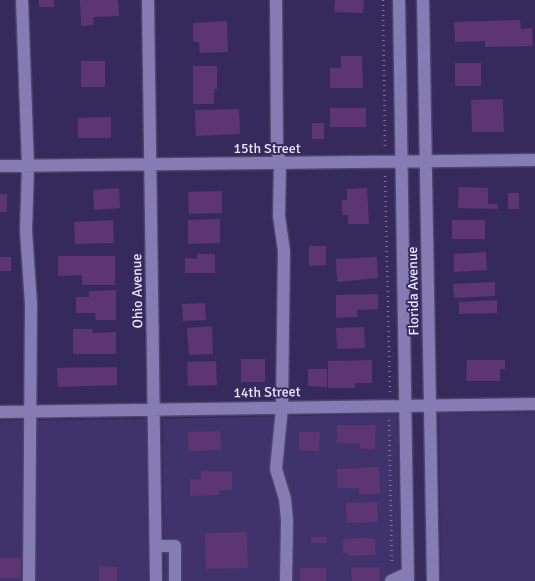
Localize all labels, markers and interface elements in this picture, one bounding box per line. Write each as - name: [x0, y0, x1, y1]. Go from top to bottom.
- street label: 15th Street: [233, 141, 301, 157]
- street label: Florida Avenue: [405, 246, 423, 336]
- street label: Ohio Avenue: [129, 253, 147, 329]
- street label: 14th Street: [233, 384, 301, 402]

